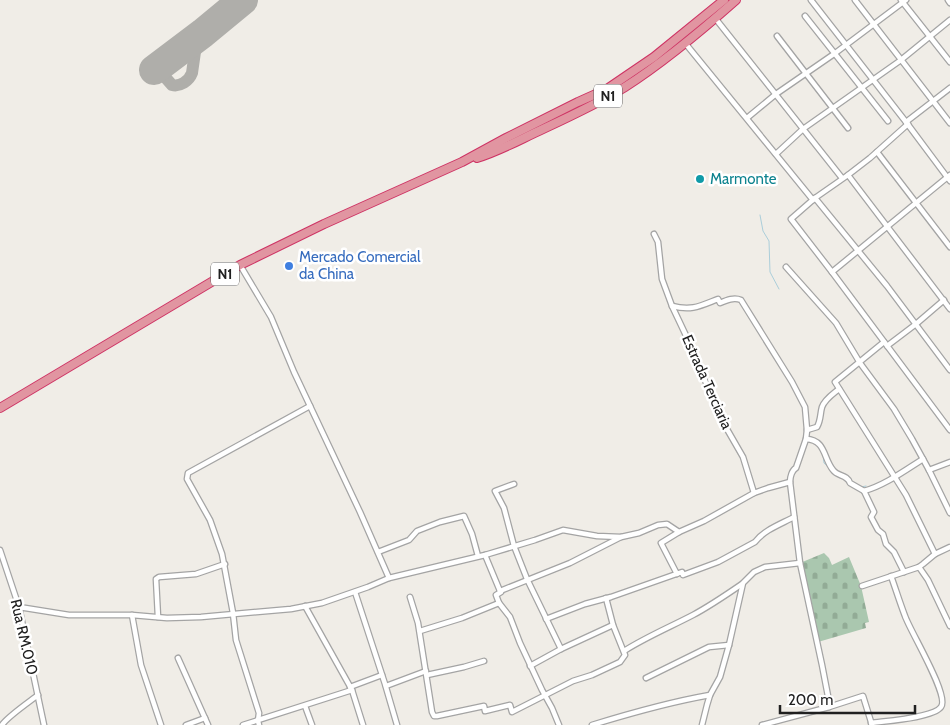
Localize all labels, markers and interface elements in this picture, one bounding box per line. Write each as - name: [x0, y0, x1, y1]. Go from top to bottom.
- road number: N1: [594, 84, 622, 108]
- place label: Marmonte: [710, 170, 777, 188]
- marker: Marmonte: [694, 173, 706, 185]
- place label: Mercado Comercial da China: [299, 248, 421, 283]
- marker: Mercado Comercial da China: [283, 260, 295, 272]
- road number: N1: [211, 262, 239, 286]
- street label: Estrada Terciaria: [678, 332, 736, 433]
- street label: Rua RM.010: [7, 597, 41, 677]
- scale bar: [780, 682, 915, 714]
- text: 200 m: [788, 691, 833, 709]

